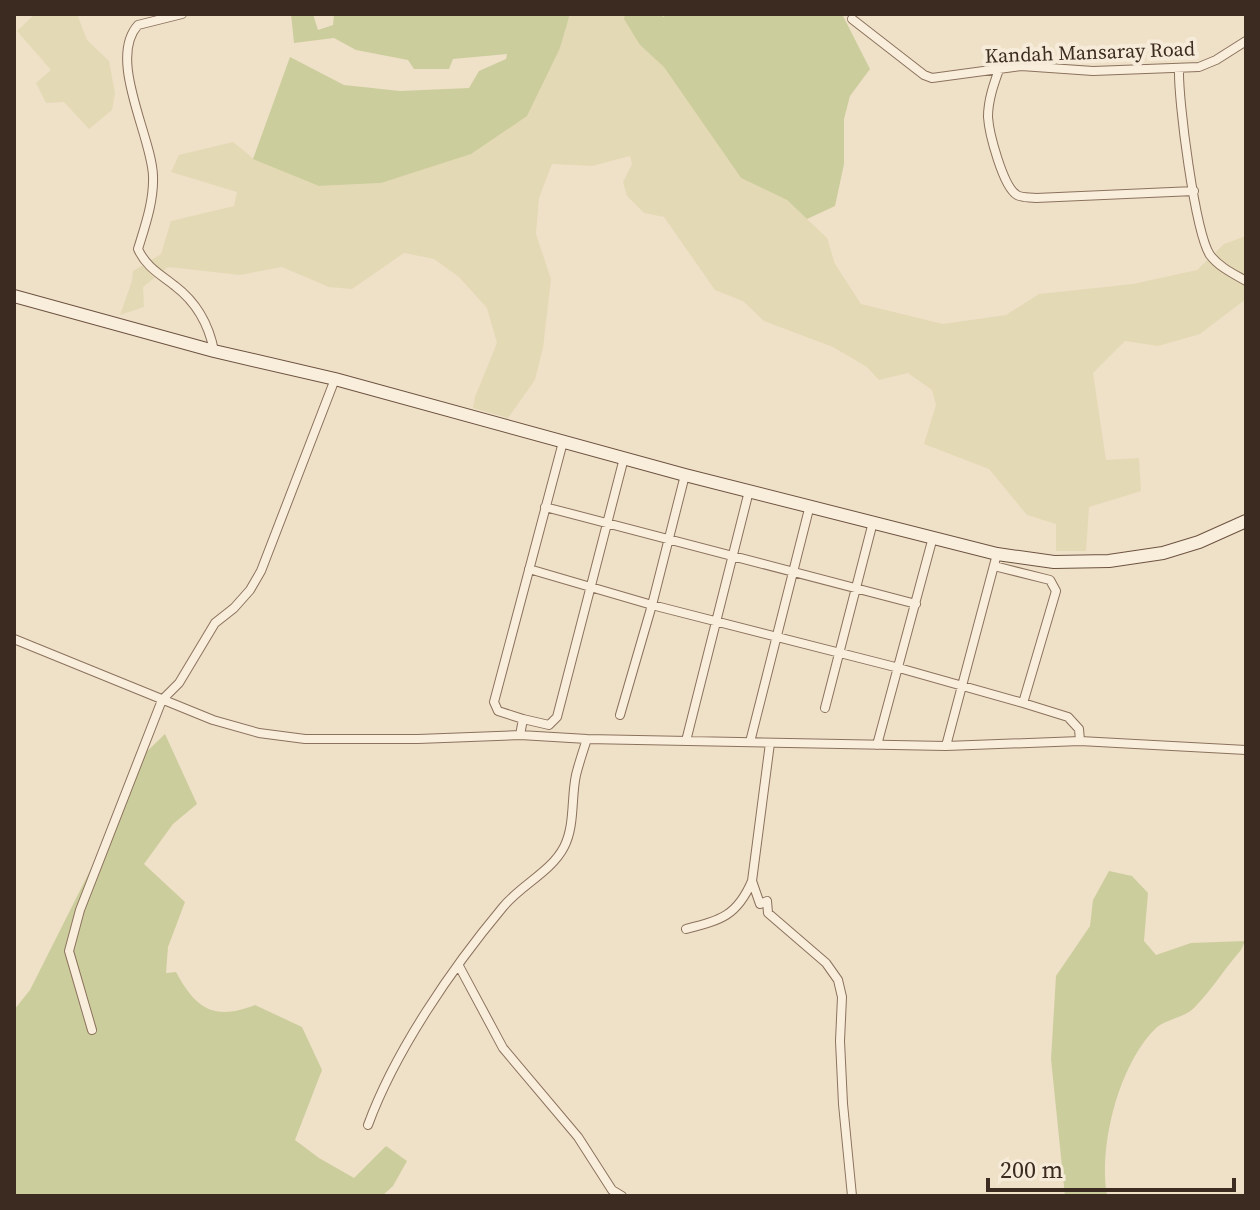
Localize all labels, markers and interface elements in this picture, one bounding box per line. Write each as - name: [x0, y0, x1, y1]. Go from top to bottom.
- street label: Kandah Mansaray Road: [984, 34, 1196, 70]
- scale bar: [988, 1142, 1234, 1192]
- text: 200 m: [1000, 1153, 1063, 1186]

